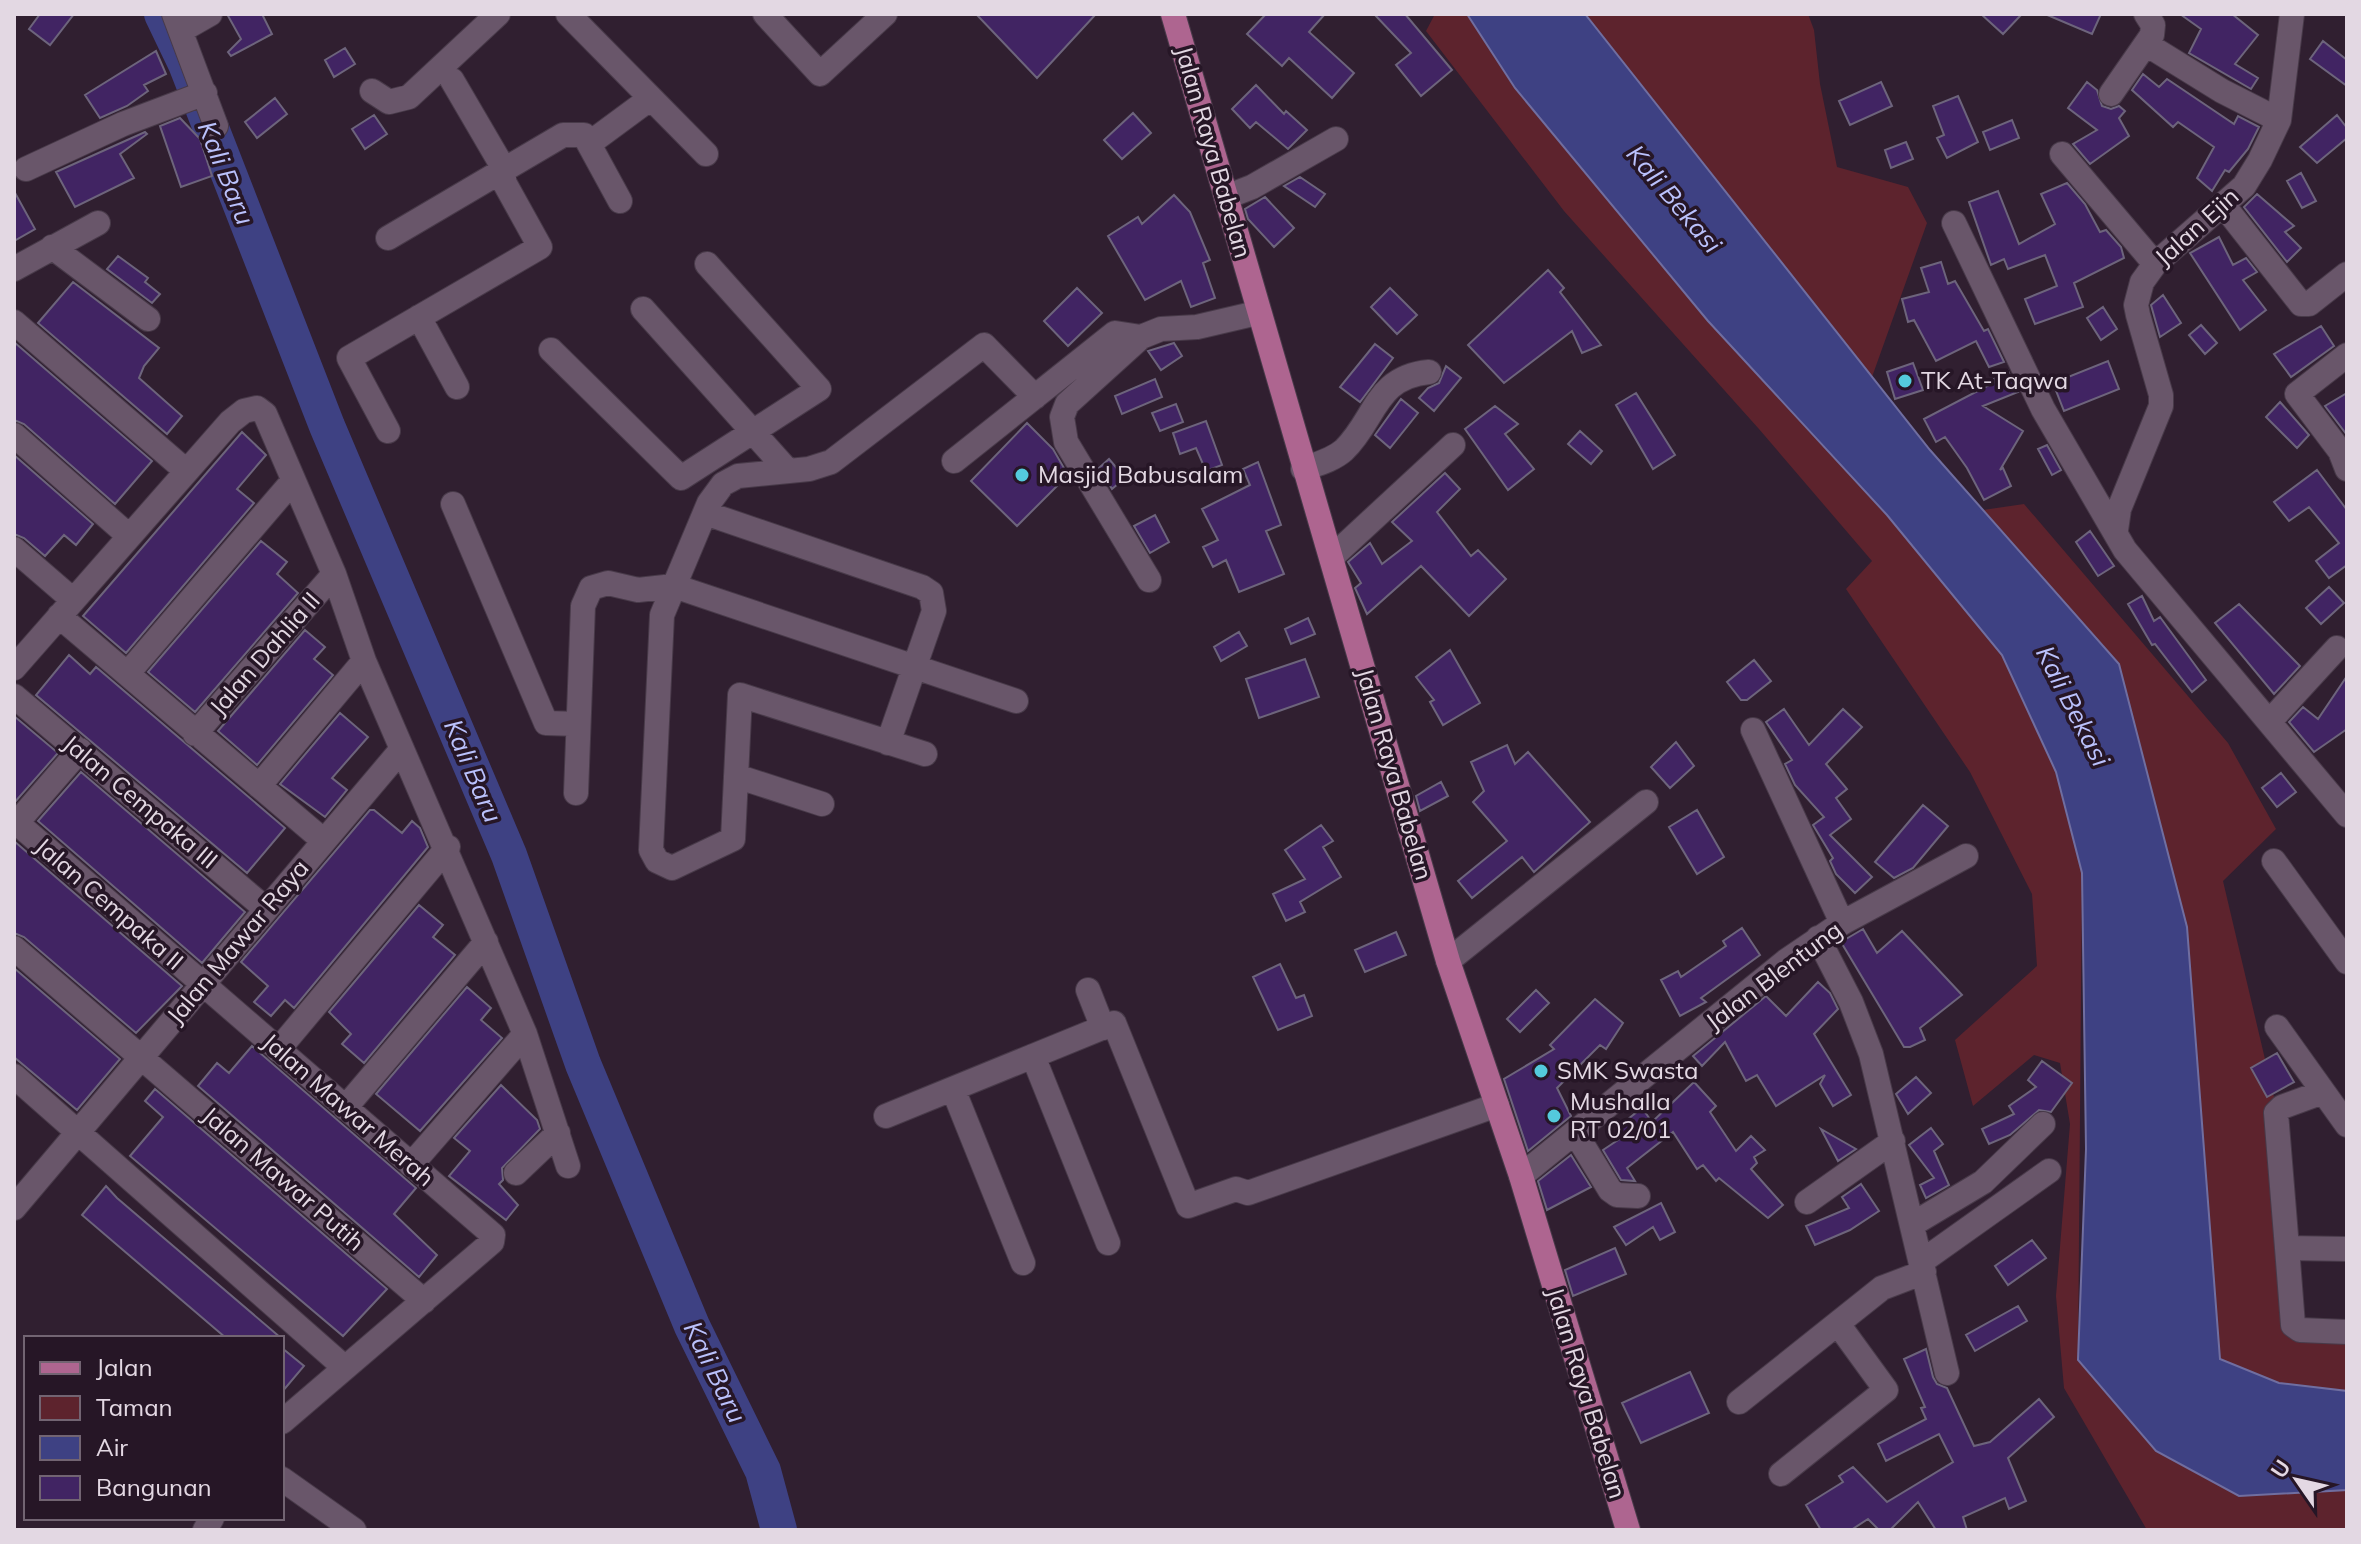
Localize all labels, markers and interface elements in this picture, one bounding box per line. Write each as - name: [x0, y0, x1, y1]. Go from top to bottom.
- street label: Jalan Raya Babelan: [1169, 42, 1259, 261]
- water label: Kali Baru: [191, 116, 262, 230]
- water label: Kali Bekasi: [1620, 138, 1730, 260]
- street label: Jalan Ejin: [2148, 181, 2244, 272]
- place label: TK At-Taqwa: [1921, 365, 2068, 395]
- marker: TK At-Taqwa: [1896, 372, 1914, 390]
- place label: Masjid Babusalam: [1038, 459, 1243, 489]
- marker: Masjid Babusalam: [1013, 466, 1031, 484]
- street label: Jalan Dahlia II: [203, 586, 326, 721]
- water label: Kali Bekasi: [2029, 640, 2118, 772]
- street label: Jalan Raya Babelan: [1350, 664, 1440, 883]
- water label: Kali Baru: [437, 714, 510, 827]
- street label: Jalan Cempaka III: [57, 728, 224, 875]
- street label: Jalan Cempaka II: [29, 831, 190, 976]
- street label: Jalan Mawar Raya: [160, 853, 315, 1030]
- street label: Jalan Blentung: [1699, 914, 1847, 1036]
- street label: Jalan Mawar Merah: [256, 1026, 441, 1192]
- place label: SMK Swasta: [1557, 1055, 1698, 1085]
- marker: SMK Swasta: [1532, 1062, 1550, 1080]
- place label: Mushalla RT 02/01: [1570, 1086, 1671, 1144]
- street label: Jalan Mawar Putih: [196, 1100, 371, 1257]
- marker: Mushalla RT 02/01: [1545, 1107, 1563, 1125]
- street label: Jalan Raya Babelan: [1541, 1284, 1633, 1502]
- water label: Kali Baru: [677, 1316, 754, 1428]
- legend: [24, 1336, 284, 1520]
- text: Jalan: [96, 1352, 152, 1382]
- text: Taman: [96, 1392, 173, 1422]
- text: Air: [96, 1432, 128, 1462]
- north arrow: [2257, 1440, 2337, 1520]
- text: U: [2264, 1454, 2297, 1483]
- text: Bangunan: [96, 1472, 212, 1502]

